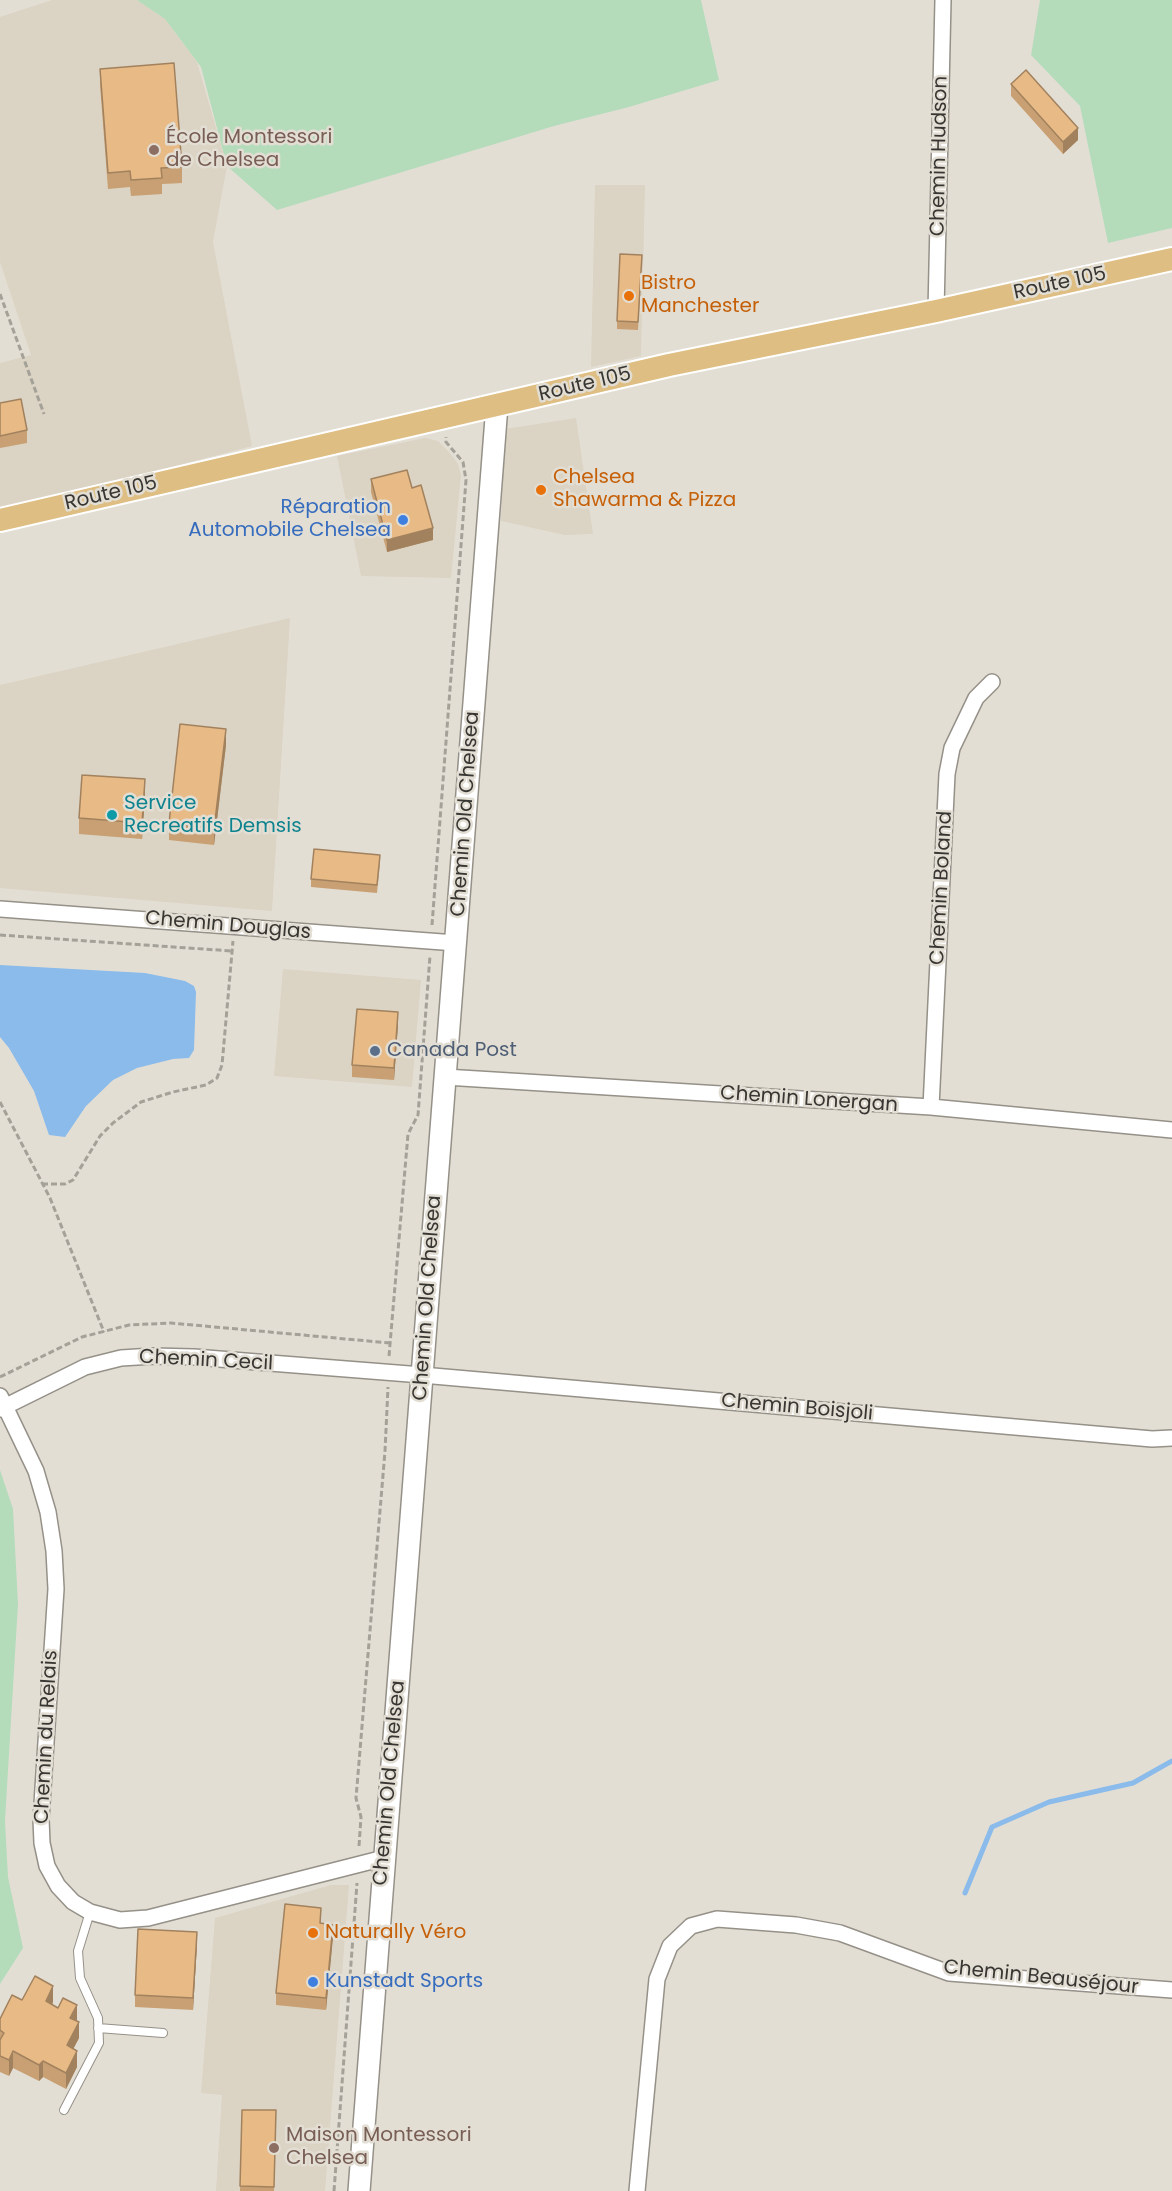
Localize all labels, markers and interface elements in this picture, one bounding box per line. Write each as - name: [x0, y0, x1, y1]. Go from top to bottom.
- street label: Chemin Hudson: [927, 76, 953, 236]
- place label: École Montessori de Chelsea: [166, 126, 332, 173]
- marker: École Montessori de Chelsea: [147, 143, 161, 157]
- street label: Route 105: [1011, 262, 1109, 306]
- place label: Bistro Manchester: [641, 272, 759, 319]
- marker: Bistro Manchester: [622, 289, 636, 303]
- street label: Route 105: [536, 363, 634, 407]
- place label: Chelsea Shawarma & Pizza: [553, 466, 736, 513]
- street label: Route 105: [62, 472, 160, 516]
- marker: Chelsea Shawarma & Pizza: [534, 483, 548, 497]
- place label: Réparation Automobile Chelsea: [188, 496, 391, 543]
- marker: Réparation Automobile Chelsea: [396, 513, 410, 527]
- street label: Chemin Old Chelsea: [447, 711, 485, 917]
- place label: Service Recreatifs Demsis: [124, 792, 302, 839]
- marker: Service Recreatifs Demsis: [105, 808, 119, 822]
- street label: Chemin Boland: [926, 810, 958, 966]
- street label: Chemin Douglas: [144, 907, 312, 945]
- place label: Canada Post: [387, 1039, 517, 1063]
- marker: Canada Post: [368, 1044, 382, 1058]
- street label: Chemin Lonergan: [719, 1082, 899, 1118]
- street label: Chemin Old Chelsea: [409, 1195, 447, 1401]
- street label: Chemin Cecil: [138, 1346, 274, 1376]
- street label: Chemin Boisjoli: [720, 1389, 874, 1427]
- street label: Chemin du Relais: [30, 1649, 64, 1825]
- street label: Chemin Old Chelsea: [369, 1679, 411, 1887]
- place label: Naturally Véro: [325, 1921, 466, 1945]
- marker: Naturally Véro: [306, 1926, 320, 1940]
- street label: Chemin Beauséjour: [942, 1956, 1140, 2000]
- place label: Kunstadt Sports: [325, 1970, 483, 1994]
- marker: Kunstadt Sports: [306, 1975, 320, 1989]
- place label: Maison Montessori Chelsea: [286, 2124, 472, 2171]
- marker: Maison Montessori Chelsea: [267, 2141, 281, 2155]

